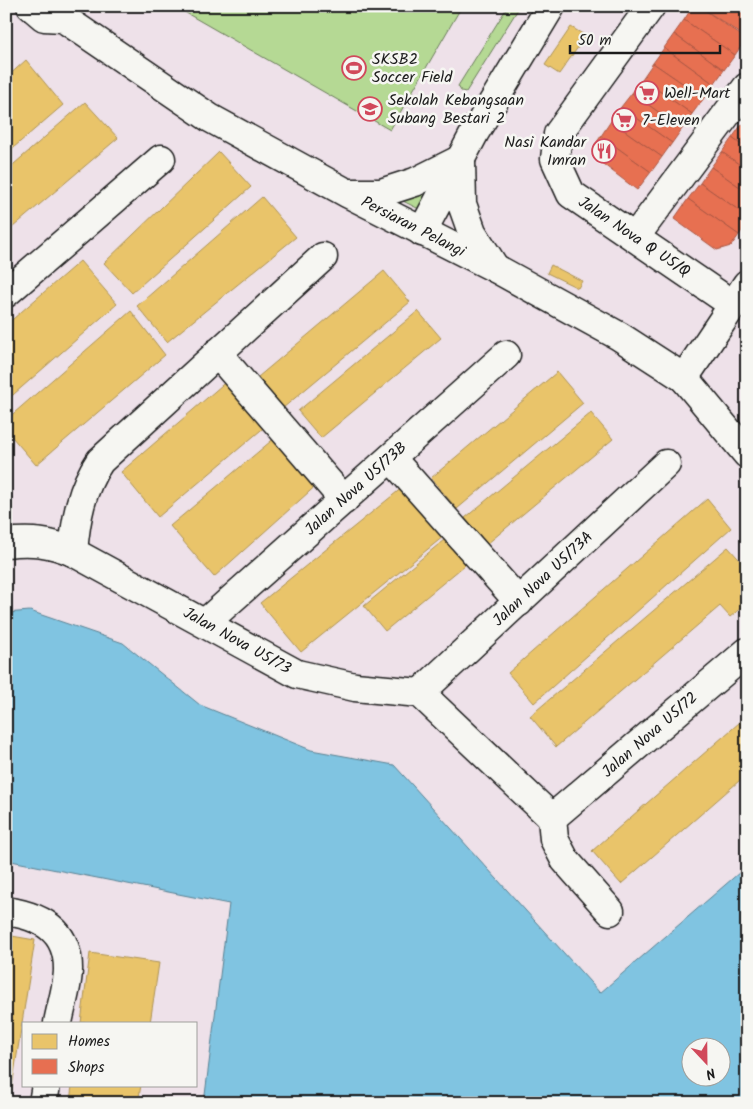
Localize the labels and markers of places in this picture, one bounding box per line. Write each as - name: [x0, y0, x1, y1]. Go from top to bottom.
- place label: SKSB2 Soccer Field: [372, 47, 453, 90]
- sports icon: SKSB2 Soccer Field: [341, 55, 367, 81]
- supermarket icon: Well-Mart: [634, 80, 660, 106]
- place label: Well-Mart: [664, 81, 731, 106]
- place label: Sekolah Kebangsaan Subang Bestari 2: [388, 88, 524, 131]
- school or university icon: Sekolah Kebangsaan Subang Bestari 2: [357, 96, 383, 122]
- supermarket icon: 7-Eleven: [611, 107, 637, 133]
- place label: 7-Eleven: [642, 108, 700, 133]
- place label: Nasi Kandar Imran: [504, 130, 588, 173]
- restaurant icon: Nasi Kandar Imran: [591, 138, 617, 164]

